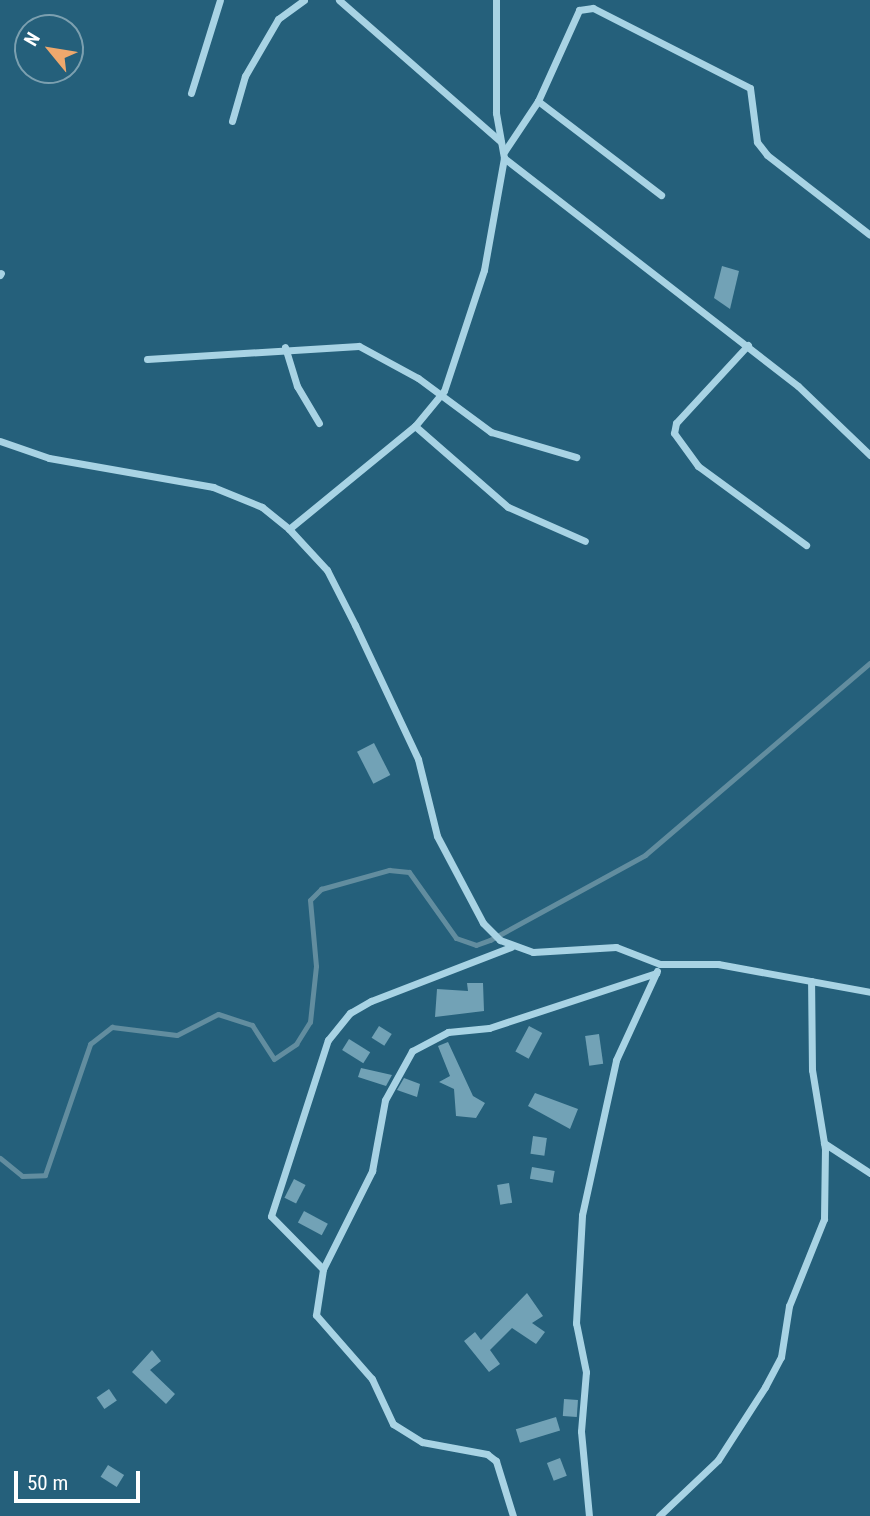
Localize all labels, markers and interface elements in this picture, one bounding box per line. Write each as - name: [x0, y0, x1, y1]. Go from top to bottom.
- north arrow: [14, 14, 84, 84]
- text: N: [19, 28, 45, 50]
- scale bar: [18, 1456, 144, 1500]
- text: 50 m: [27, 1471, 68, 1495]

